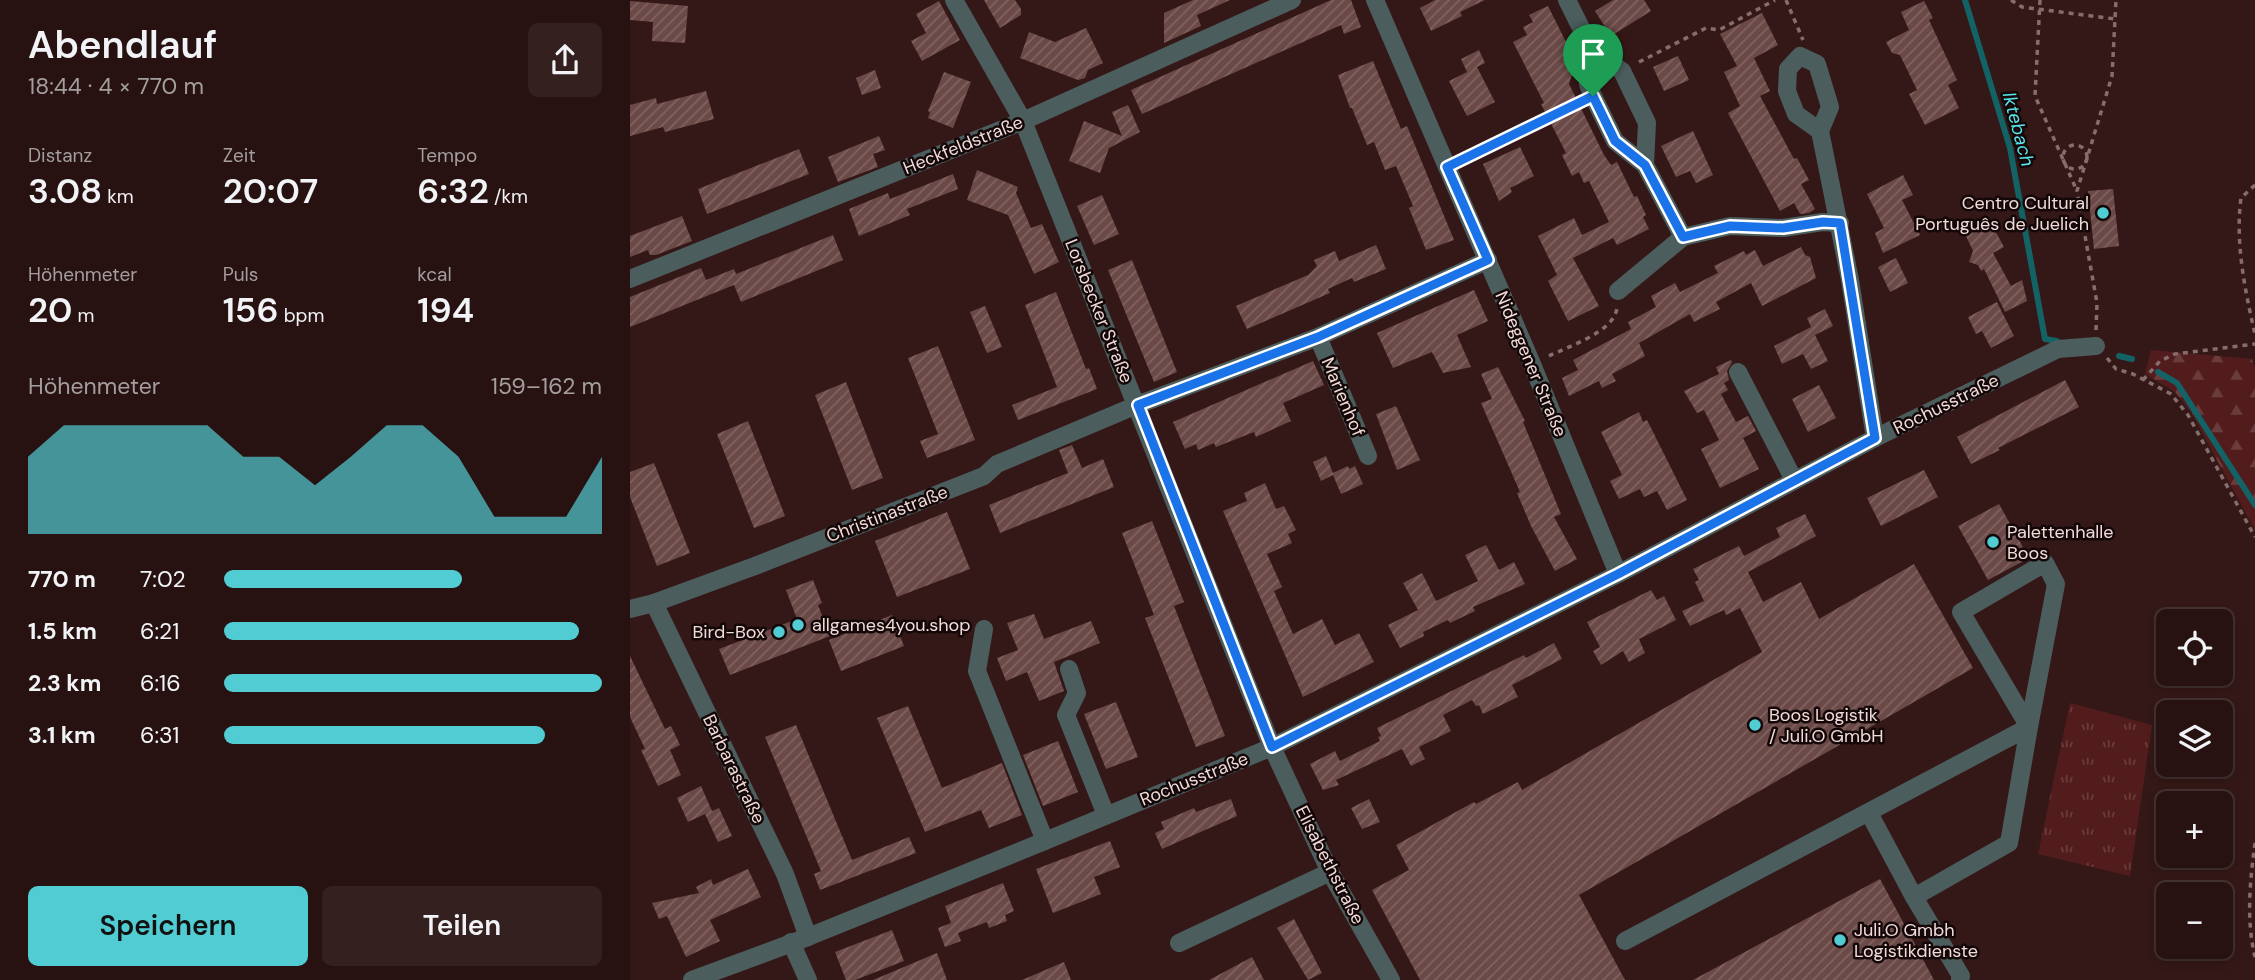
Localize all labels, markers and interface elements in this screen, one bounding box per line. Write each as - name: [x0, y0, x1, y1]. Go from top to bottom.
- text: Abendlauf: [28, 20, 217, 70]
- button: share: [528, 23, 602, 97]
- pin: [1563, 24, 1623, 96]
- icon: arrive: [1574, 35, 1612, 73]
- text: 18:44 · 4 × 770 m: [28, 71, 204, 101]
- water label: Iktebach: [1997, 89, 2040, 169]
- street label: Heckfeldstraße: [900, 110, 1026, 180]
- text: Distanz: [28, 143, 92, 168]
- text: Zeit: [223, 143, 256, 168]
- text: Tempo: [417, 143, 477, 168]
- text: 3.08: [28, 168, 102, 214]
- text: 20:07: [223, 168, 318, 214]
- text: 6:32: [417, 168, 489, 214]
- text: km: [102, 184, 134, 209]
- text: /km: [489, 184, 528, 209]
- place label: Centro Cultural Português de Juelich: [1915, 191, 2089, 236]
- marker: Centro Cultural Português de Juelich: [2095, 205, 2111, 221]
- street label: Lorsbecker Straße: [1059, 235, 1139, 387]
- text: Höhenmeter: [28, 262, 137, 287]
- text: Puls: [223, 262, 258, 287]
- text: kcal: [417, 262, 452, 287]
- text: 20: [28, 287, 72, 333]
- text: 156: [223, 287, 279, 333]
- text: 194: [417, 287, 474, 333]
- street label: Nideggener Straße: [1489, 288, 1573, 440]
- text: m: [72, 303, 94, 328]
- text: bpm: [279, 303, 324, 328]
- street label: Marienhof: [1316, 354, 1370, 440]
- street label: Rochusstraße: [1889, 368, 2003, 440]
- text: Höhenmeter: [28, 371, 160, 401]
- text: 159–162 m: [491, 371, 602, 401]
- street label: Christinastraße: [823, 480, 951, 548]
- place label: Palettenhalle Boos: [2007, 520, 2114, 565]
- marker: Palettenhalle Boos: [1985, 534, 2001, 550]
- text: 770 m: [28, 564, 96, 594]
- text: 7:02: [140, 564, 186, 594]
- map controls: [2156, 609, 2233, 959]
- button: locate: [2156, 609, 2233, 686]
- place label: allgames4you.shop: [812, 613, 971, 637]
- text: 1.5 km: [28, 616, 97, 646]
- text: 6:21: [140, 616, 180, 646]
- marker: allgames4you.shop: [790, 617, 806, 633]
- place label: Bird-Box: [692, 620, 765, 644]
- marker: Bird-Box: [771, 624, 787, 640]
- text: 2.3 km: [28, 668, 101, 698]
- text: 6:16: [140, 668, 181, 698]
- button: layers: [2156, 700, 2233, 777]
- place label: Boos Logistik / Juli.O GmbH: [1769, 703, 1883, 748]
- street label: Barbarastraße: [697, 710, 771, 828]
- marker: Boos Logistik / Juli.O GmbH: [1747, 717, 1763, 733]
- text: 3.1 km: [28, 720, 96, 750]
- text: 6:31: [140, 720, 179, 750]
- street label: Rochusstraße: [1136, 746, 1252, 812]
- button: +: [2156, 791, 2233, 868]
- street label: Elisabethstraße: [1290, 802, 1370, 928]
- button: −: [2156, 882, 2233, 959]
- button: Speichern: [28, 886, 308, 966]
- button: Teilen: [322, 886, 602, 966]
- place label: Juli.O Gmbh Logistikdienste: [1854, 918, 1978, 963]
- marker: Juli.O Gmbh Logistikdienste: [1832, 932, 1848, 948]

